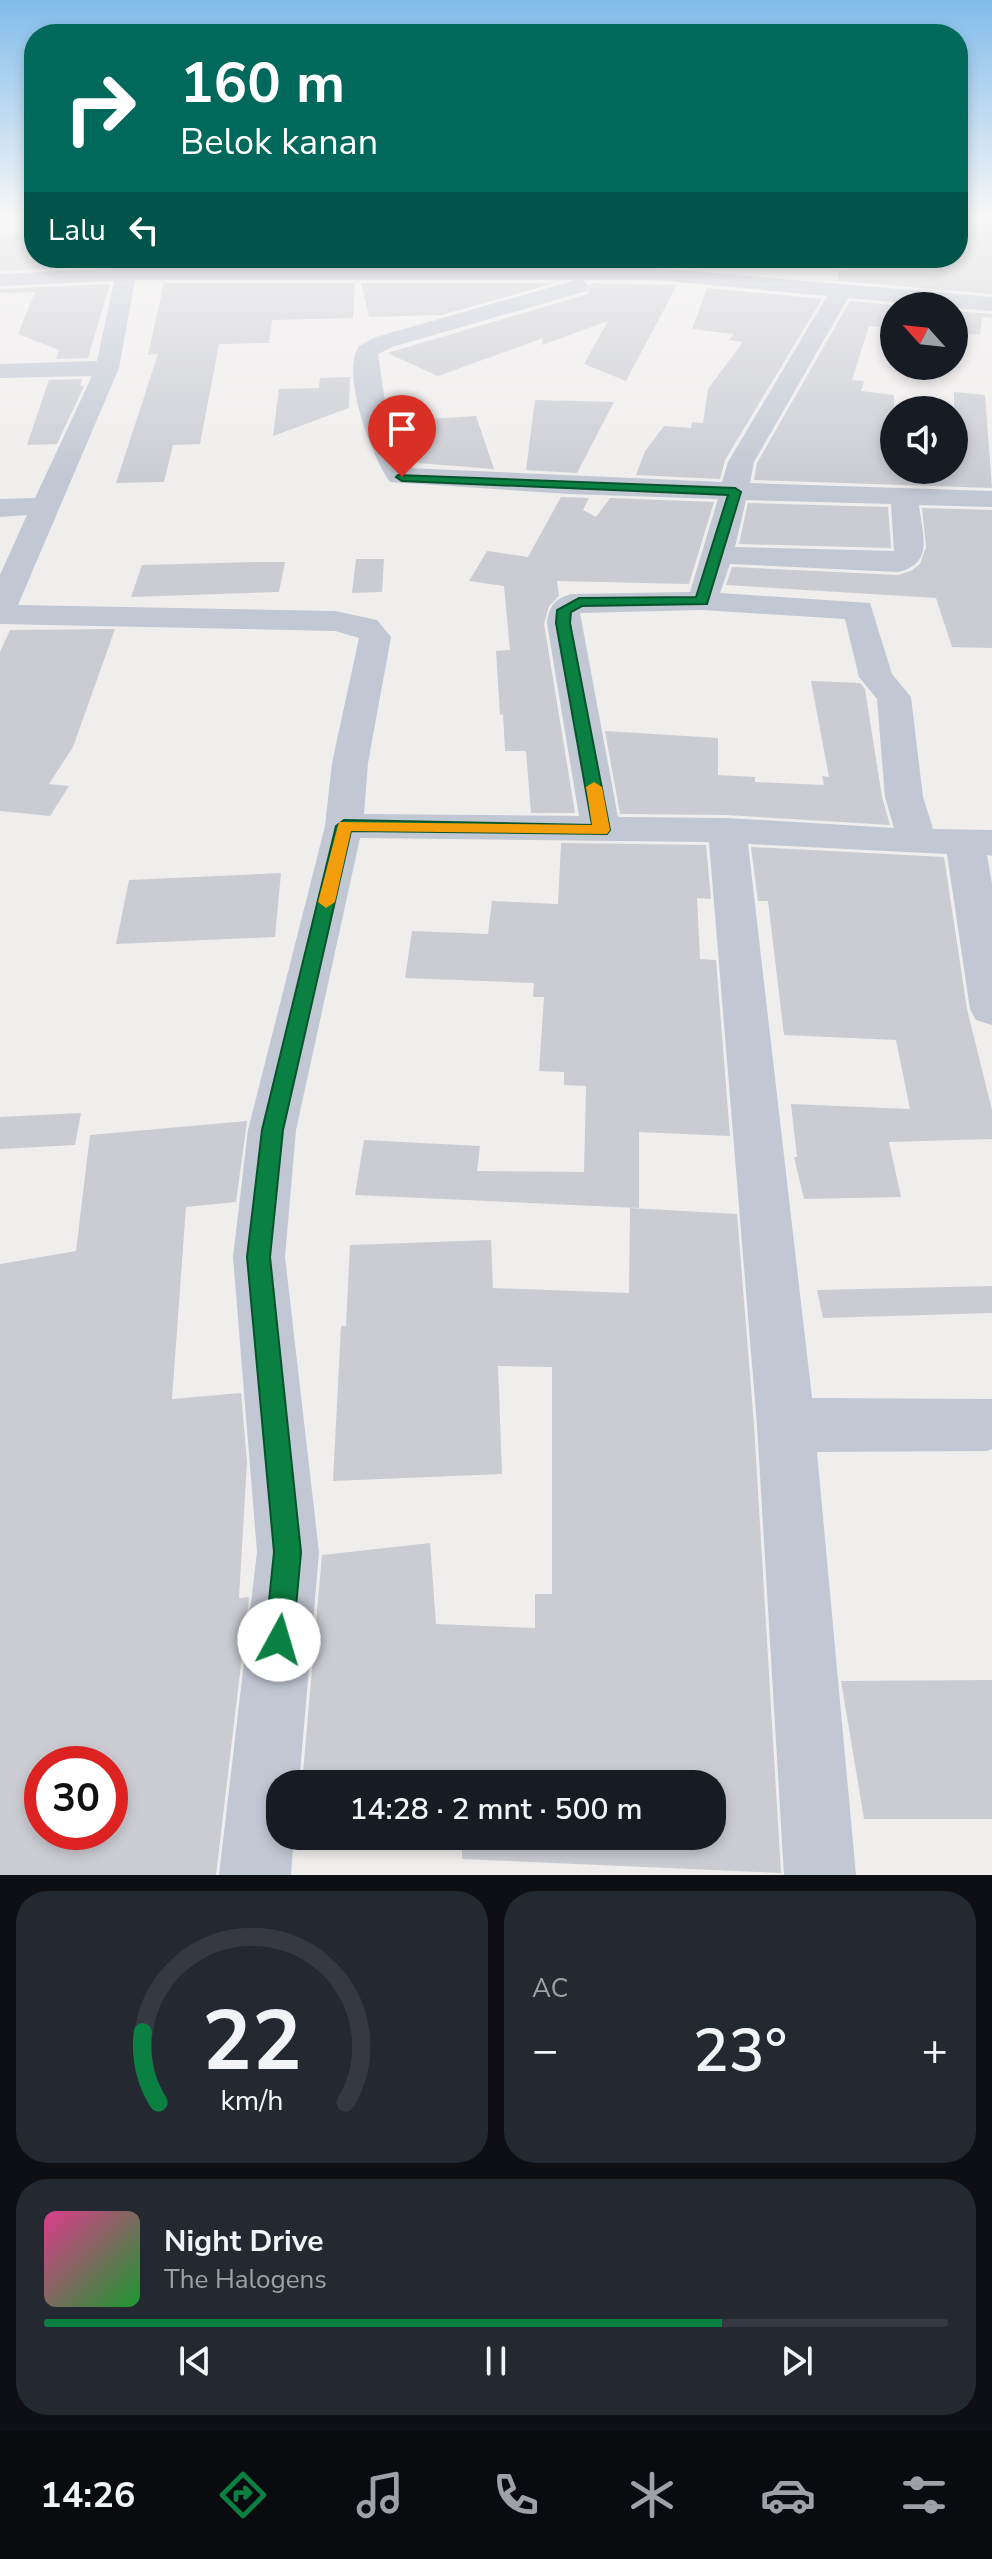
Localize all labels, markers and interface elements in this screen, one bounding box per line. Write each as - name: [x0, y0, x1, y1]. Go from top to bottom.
- text: 160 m: [180, 45, 345, 122]
- icon: right: [48, 56, 152, 160]
- text: Belok kanan: [180, 118, 378, 167]
- icon: left: [122, 208, 166, 252]
- text: Lalu: [48, 210, 106, 251]
- north arrow: [880, 292, 968, 380]
- map controls: [880, 292, 968, 484]
- pin: [368, 395, 436, 477]
- button: sound: [880, 396, 968, 484]
- icon: arrive: [380, 407, 424, 451]
- position arrow: [237, 1598, 321, 1682]
- speed limit sign: 30: [24, 1746, 128, 1850]
- text: 14:28 · 2 mnt · 500 m: [350, 1789, 642, 1830]
- text: AC: [532, 1971, 568, 2006]
- text: 22: [202, 1985, 302, 2098]
- text: 23°: [693, 2010, 787, 2092]
- text: −: [532, 2021, 558, 2081]
- text: +: [922, 2021, 948, 2081]
- text: km/h: [221, 2081, 283, 2120]
- text: Night Drive: [164, 2221, 323, 2262]
- text: The Halogens: [164, 2262, 327, 2297]
- icon: previous: [173, 2339, 217, 2383]
- icon: pause: [474, 2339, 518, 2383]
- icon: next: [775, 2339, 819, 2383]
- icon: directions: [215, 2467, 271, 2523]
- icon: music: [352, 2467, 408, 2523]
- icon: phone: [488, 2467, 544, 2523]
- icon: climate: [624, 2467, 680, 2523]
- icon: car: [760, 2467, 816, 2523]
- icon: filters: [896, 2467, 952, 2523]
- text: 14:26: [40, 2471, 135, 2520]

